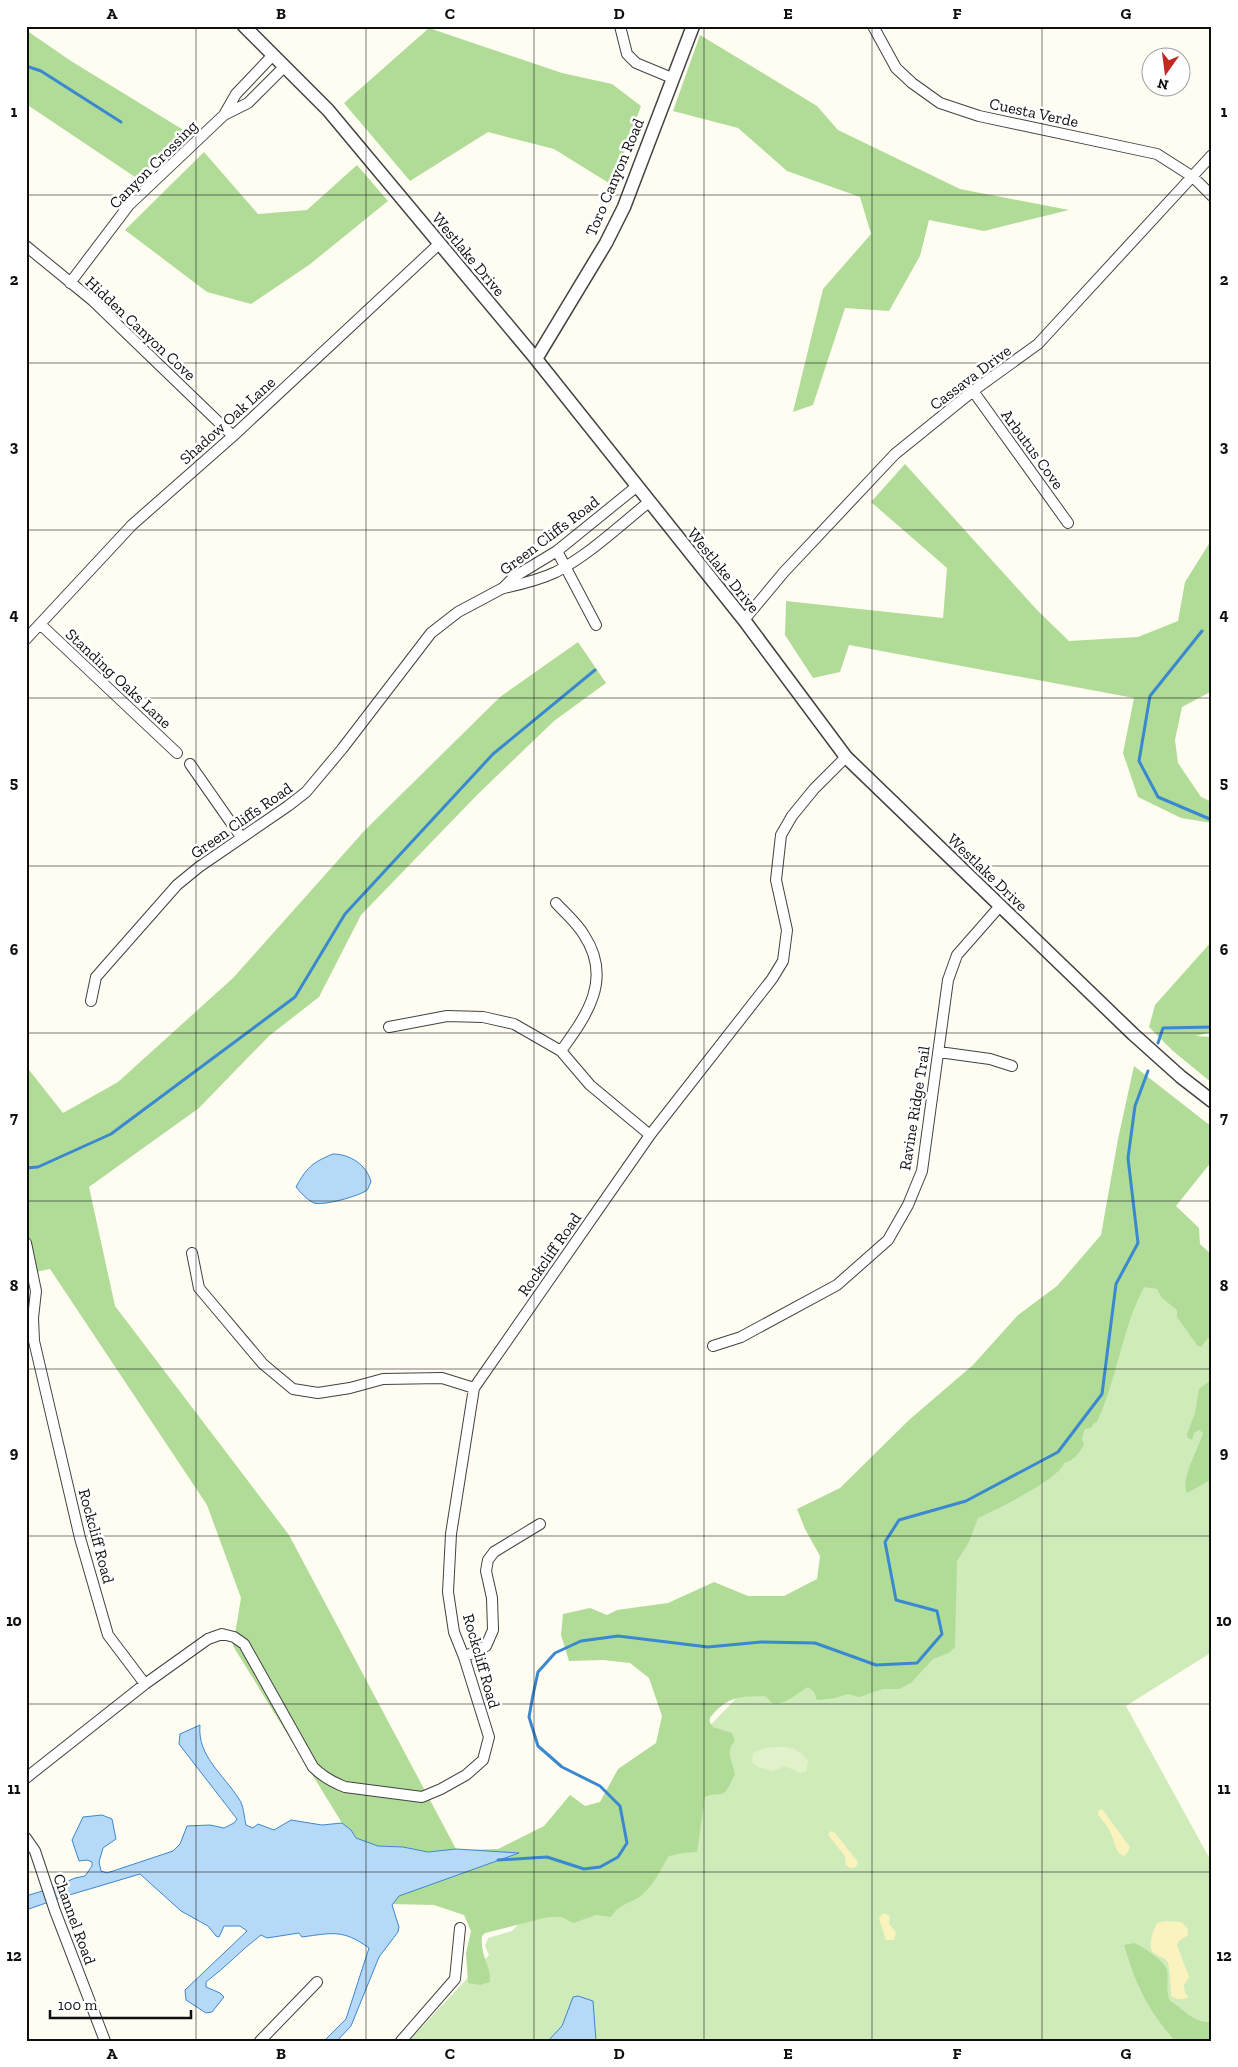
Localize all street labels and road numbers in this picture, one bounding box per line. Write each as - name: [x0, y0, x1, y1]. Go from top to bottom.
- street label: Cuesta Verde: [988, 94, 1080, 131]
- street label: Toro Canyon Road: [581, 115, 648, 239]
- street label: Canyon Crossing: [105, 116, 202, 213]
- street label: Westlake Drive: [428, 209, 509, 300]
- street label: Hidden Canyon Cove: [82, 272, 200, 384]
- street label: Cassava Drive: [926, 341, 1015, 414]
- street label: Shadow Oak Lane: [176, 373, 279, 468]
- street label: Arbutus Cove: [997, 406, 1068, 493]
- street label: Green Cliffs Road: [496, 492, 603, 579]
- street label: Westlake Drive: [684, 524, 764, 617]
- street label: Standing Oaks Lane: [62, 624, 175, 732]
- street label: Green Cliffs Road: [187, 778, 296, 862]
- street label: Westlake Drive: [944, 830, 1031, 915]
- street label: Ravine Ridge Trail: [895, 1044, 934, 1172]
- street label: Rockcliff Road: [514, 1209, 585, 1300]
- street label: Rockcliff Road: [75, 1487, 118, 1586]
- street label: Rockcliff Road: [459, 1612, 504, 1711]
- street label: Channel Road: [49, 1871, 100, 1967]

